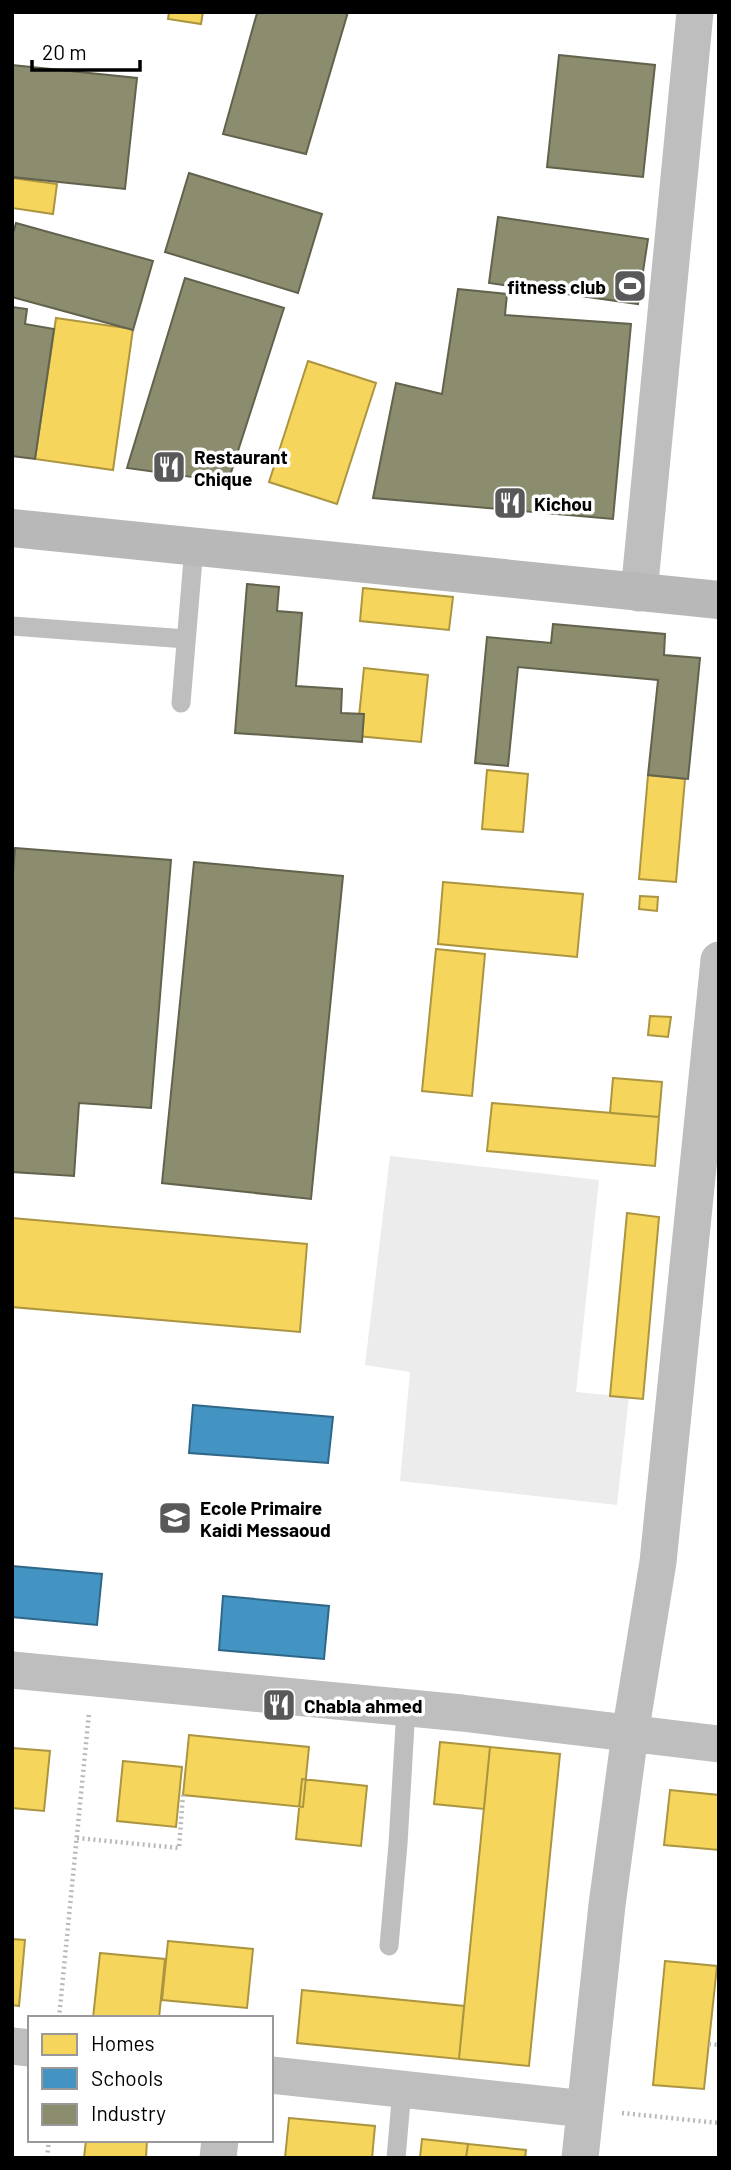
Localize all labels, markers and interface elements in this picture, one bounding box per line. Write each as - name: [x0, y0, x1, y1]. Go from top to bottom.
- scale bar: [32, 28, 140, 72]
- text: 20 m: [42, 39, 87, 64]
- sports icon: fitness club: [611, 267, 649, 305]
- place label: fitness club: [507, 275, 606, 298]
- place label: Restaurant Chique: [194, 445, 288, 490]
- restaurant icon: Restaurant Chique: [150, 448, 188, 486]
- restaurant icon: Kichou: [491, 484, 529, 522]
- place label: Kichou: [534, 492, 592, 515]
- place label: Ecole Primaire Kaidi Messaoud: [200, 1496, 331, 1541]
- school or university icon: Ecole Primaire Kaidi Messaoud: [156, 1499, 194, 1537]
- restaurant icon: Chabla ahmed: [260, 1686, 298, 1724]
- place label: Chabla ahmed: [304, 1694, 423, 1717]
- legend: [28, 2016, 273, 2142]
- text: Homes: [91, 2030, 155, 2055]
- text: Schools: [91, 2065, 163, 2090]
- text: Industry: [91, 2100, 166, 2125]

